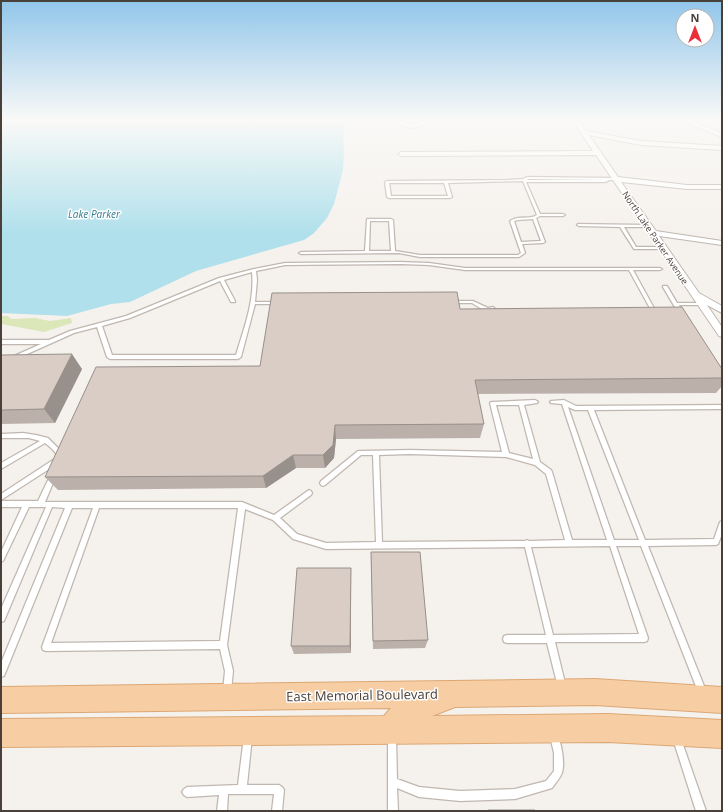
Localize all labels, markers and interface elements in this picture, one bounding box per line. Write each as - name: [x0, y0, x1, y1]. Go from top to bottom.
- north arrow: [675, 8, 715, 48]
- text: N: [691, 10, 699, 25]
- street label: North Lake Parker Avenue: [619, 188, 692, 287]
- water label: Lake Parker: [68, 207, 121, 221]
- street label: East Memorial Boulevard: [286, 685, 438, 705]

